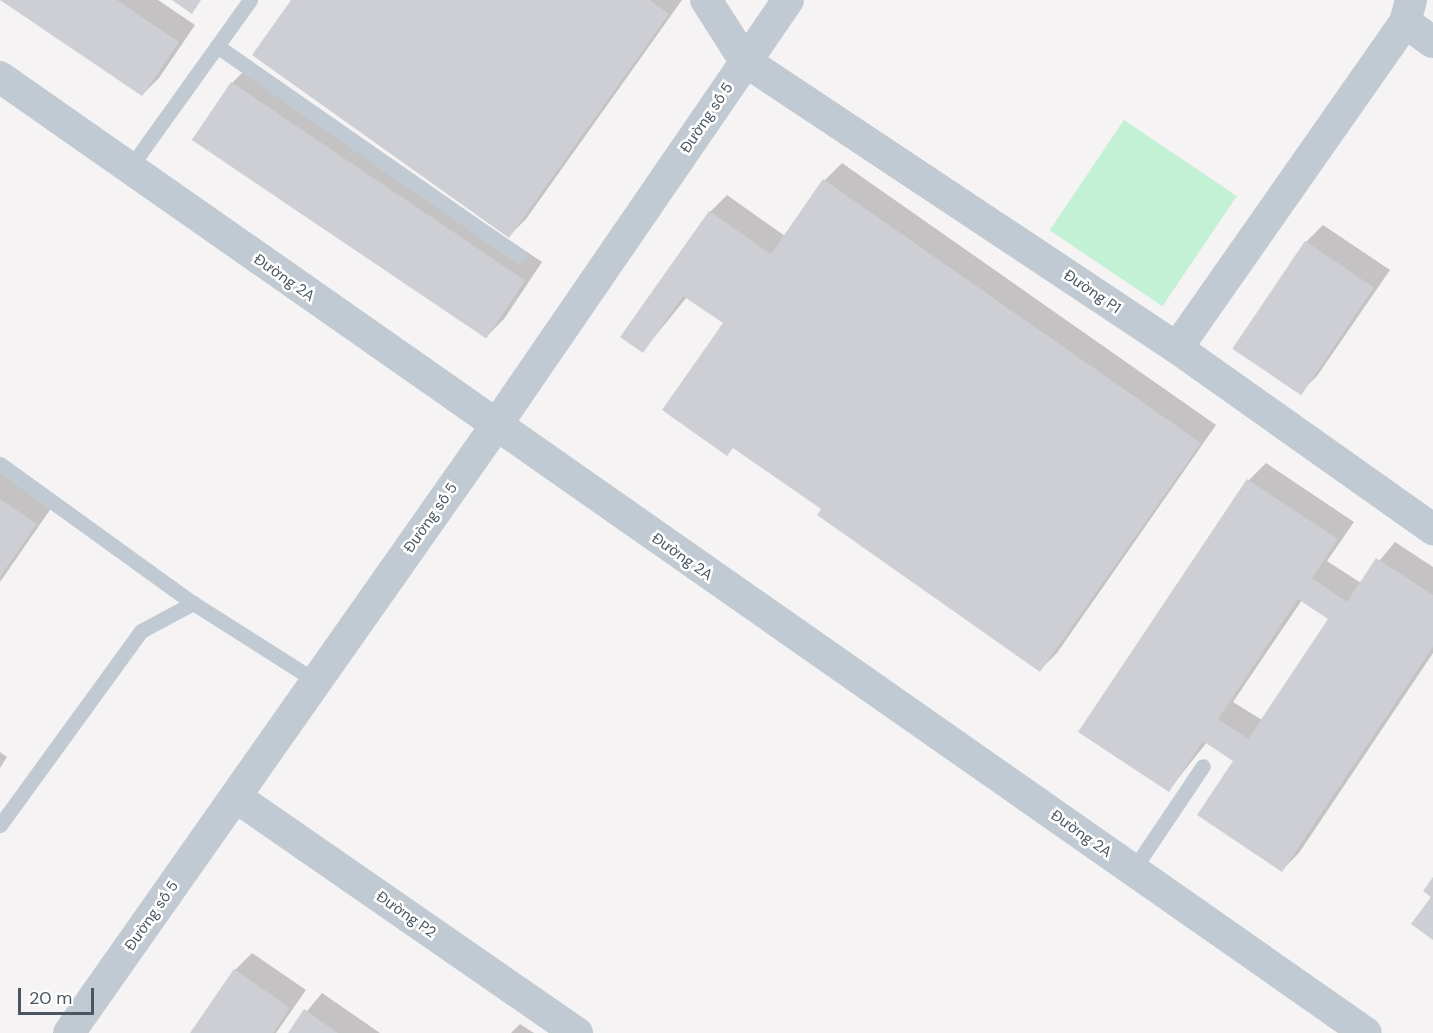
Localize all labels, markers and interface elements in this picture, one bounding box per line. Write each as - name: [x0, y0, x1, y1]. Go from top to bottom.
- street label: Đường số 5: [677, 79, 737, 157]
- street label: Đường 2A: [250, 251, 318, 305]
- street label: Đường P1: [1060, 266, 1124, 318]
- street label: Đường số 5: [400, 480, 462, 556]
- street label: Đường 2A: [648, 530, 716, 584]
- street label: Đường 2A: [1047, 807, 1115, 861]
- street label: Đường số 5: [121, 878, 183, 954]
- street label: Đường P2: [373, 888, 439, 942]
- scale bar: [21, 976, 98, 1014]
- text: 20 m: [29, 986, 72, 1010]

